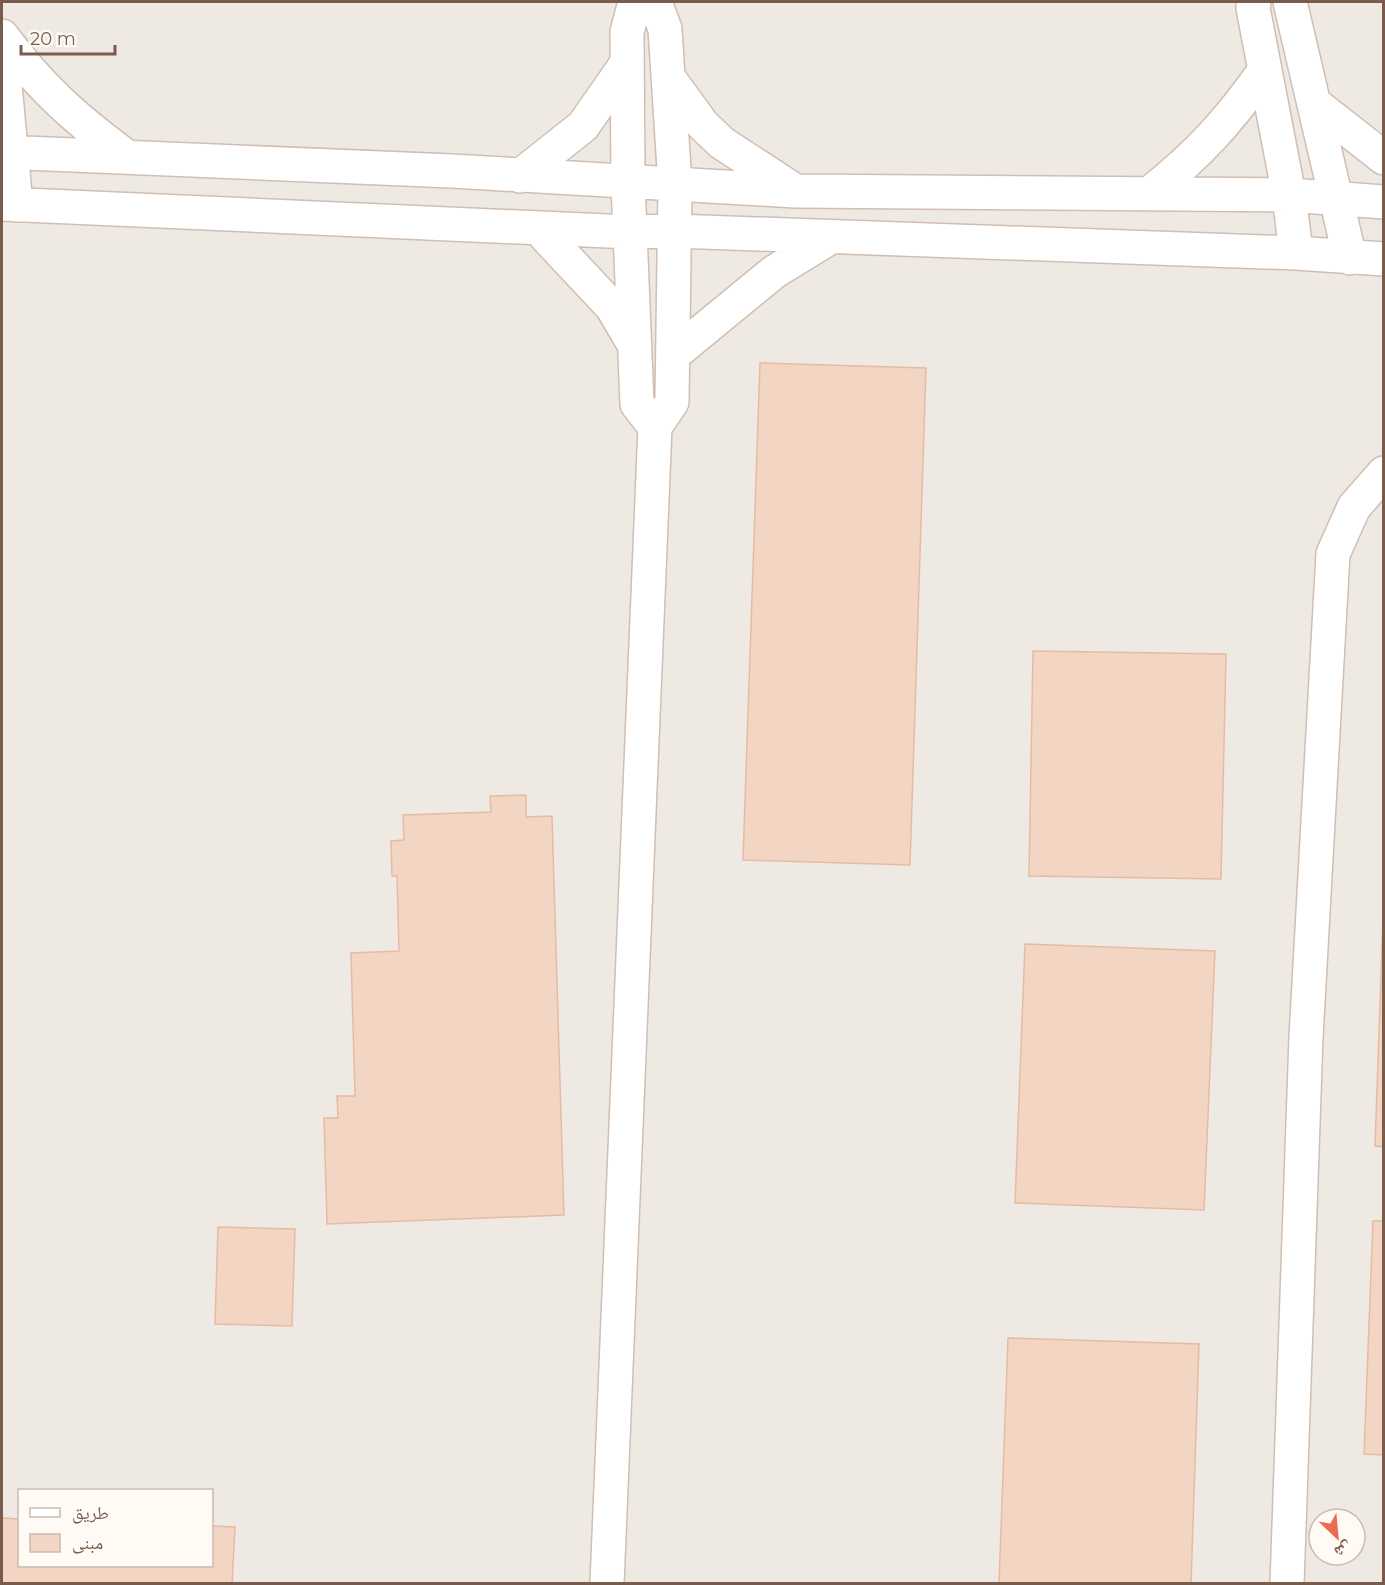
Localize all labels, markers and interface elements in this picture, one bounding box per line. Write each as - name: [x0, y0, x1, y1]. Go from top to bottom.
- scale bar: [21, 18, 116, 56]
- text: 20 m: [30, 28, 76, 50]
- legend: [18, 1489, 213, 1567]
- text: طريق: [72, 1502, 109, 1524]
- north arrow: [1307, 1507, 1367, 1567]
- text: مبنى: [72, 1532, 103, 1554]
- text: ش: [1332, 1538, 1355, 1562]

